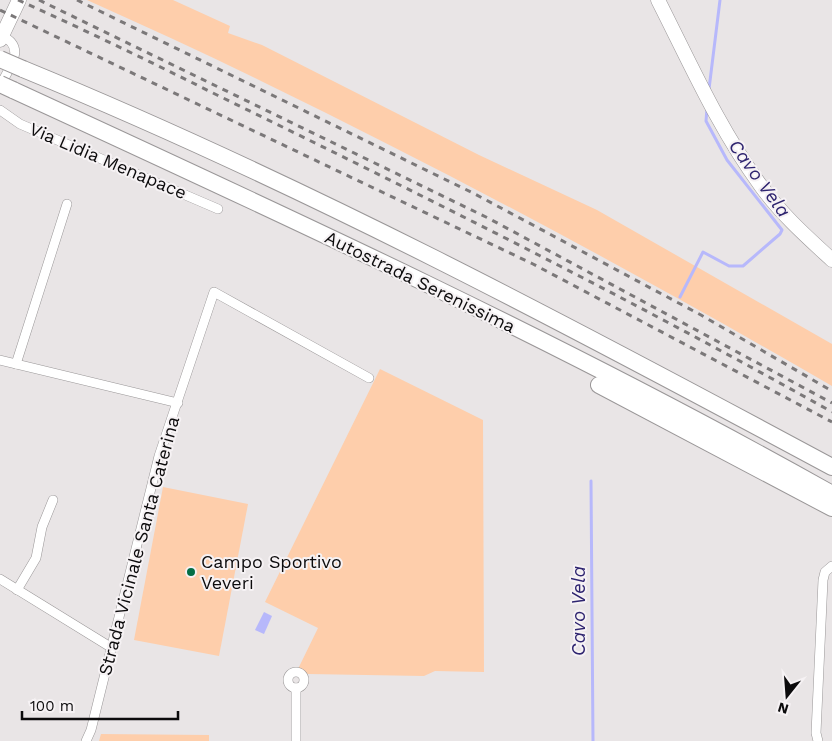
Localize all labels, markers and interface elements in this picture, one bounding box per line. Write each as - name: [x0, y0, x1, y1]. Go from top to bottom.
- street label: Via Lidia Menapace: [26, 118, 190, 203]
- water label: Cavo Vela: [724, 135, 796, 222]
- street label: Autostrada Serenissima: [322, 226, 519, 337]
- street label: Strada Vicinale Santa Caterina: [94, 414, 183, 678]
- place label: Campo Sportivo Veveri: [201, 551, 342, 593]
- water label: Cavo Vela: [567, 565, 590, 656]
- marker: Campo Sportivo Veveri: [185, 566, 197, 578]
- north arrow: [762, 671, 812, 721]
- scale bar: [22, 688, 179, 720]
- text: 100 m: [30, 697, 74, 715]
- text: N: [776, 699, 790, 718]

